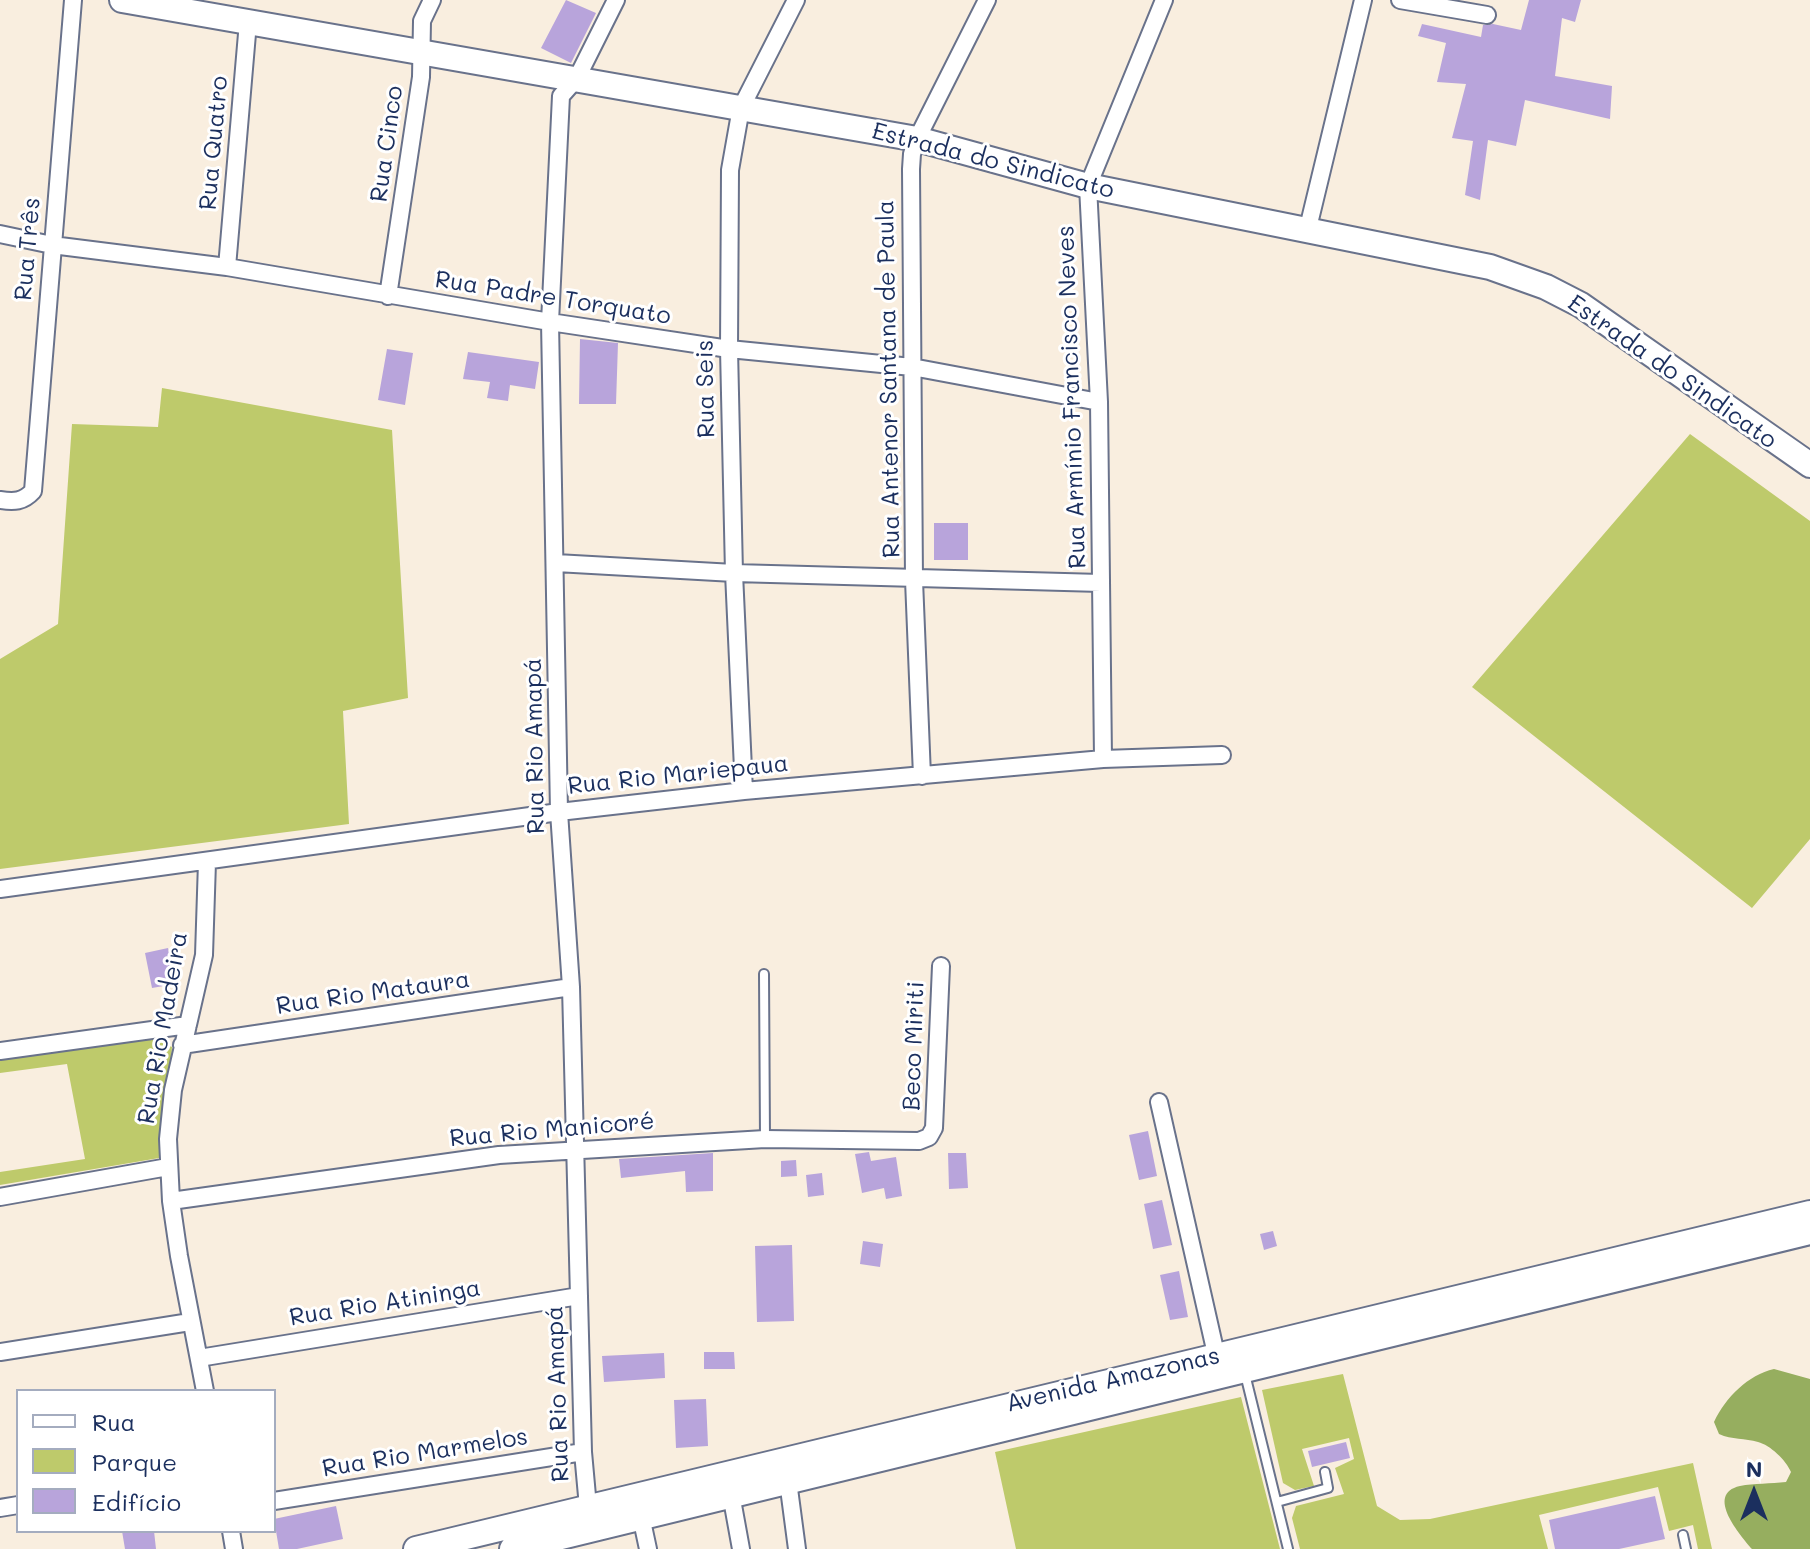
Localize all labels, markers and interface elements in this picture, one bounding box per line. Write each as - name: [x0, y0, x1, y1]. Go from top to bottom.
- street label: Rua Quatro: [194, 75, 234, 211]
- street label: Rua Cinco: [365, 84, 409, 204]
- street label: Estrada do Sindicato: [869, 117, 1117, 205]
- street label: Rua Três: [9, 196, 47, 302]
- street label: Rua Antenor Santana de Paula: [871, 200, 907, 558]
- street label: Rua Armínio Francisco Neves: [1052, 225, 1092, 569]
- street label: Rua Padre Torquato: [433, 265, 673, 331]
- street label: Estrada do Sindicato: [1562, 289, 1782, 455]
- street label: Rua Seis: [691, 339, 721, 439]
- street label: Rua Rio Amapá: [519, 658, 551, 834]
- street label: Rua Rio Mariepaua: [566, 749, 790, 801]
- street label: Rua Rio Madeira: [132, 930, 194, 1126]
- street label: Rua Rio Mataura: [274, 965, 472, 1021]
- street label: Beco Miriti: [897, 981, 931, 1111]
- street label: Rua Rio Manicoré: [448, 1107, 656, 1153]
- street label: Rua Rio Atininga: [287, 1274, 483, 1332]
- street label: Rua Rio Amapá: [541, 1305, 575, 1483]
- street label: Avenida Amazonas: [1003, 1341, 1223, 1419]
- legend: [16, 1389, 276, 1533]
- text: Rua: [92, 1406, 135, 1437]
- street label: Rua Rio Marmelos: [320, 1423, 530, 1483]
- text: Parque: [92, 1446, 177, 1477]
- north arrow: [1714, 1453, 1794, 1533]
- text: N: [1746, 1454, 1762, 1483]
- text: Edifício: [92, 1486, 181, 1517]

